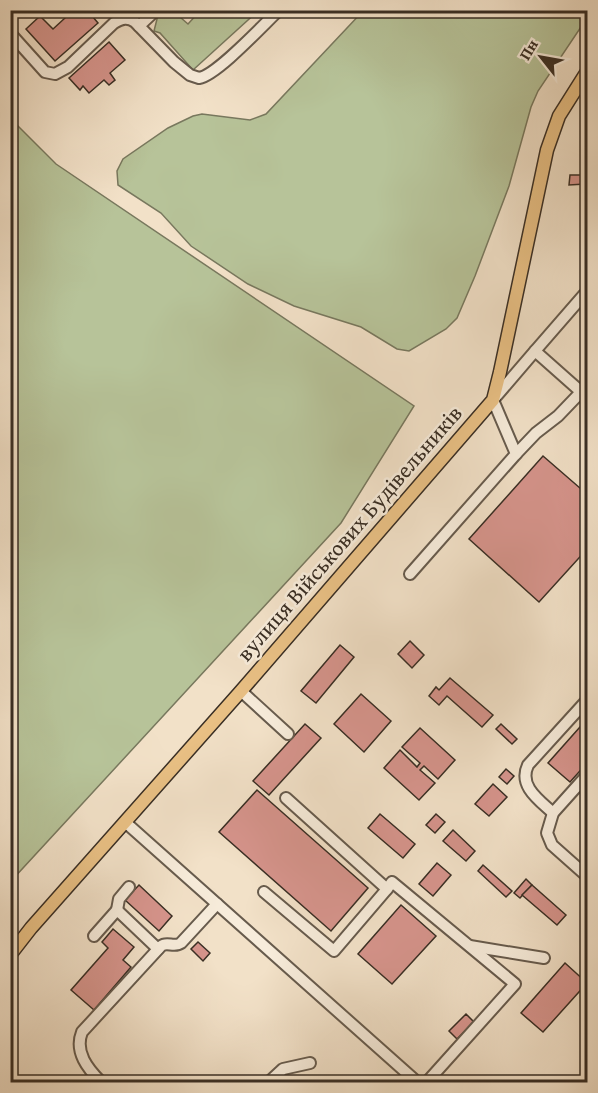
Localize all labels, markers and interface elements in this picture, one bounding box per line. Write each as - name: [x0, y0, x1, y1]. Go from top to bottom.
- north arrow: [511, 27, 571, 87]
- text: Пн: [513, 34, 544, 64]
- street label: вулиця Військових Будівельників: [229, 398, 469, 668]

